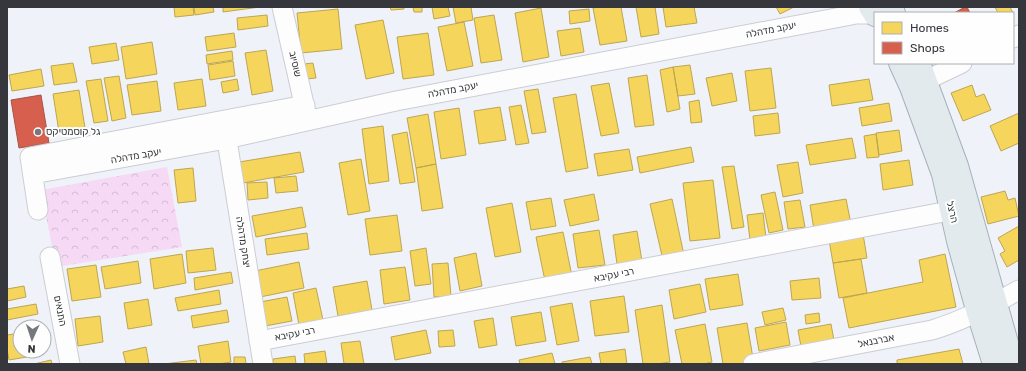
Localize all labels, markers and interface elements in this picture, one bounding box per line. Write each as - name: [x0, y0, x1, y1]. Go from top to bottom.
- legend: [874, 12, 1014, 64]
- street label: יעקב מדהלה: [745, 19, 797, 41]
- text: Homes: [910, 21, 949, 35]
- text: Shops: [910, 41, 945, 55]
- street label: שוסיוב: [286, 50, 304, 78]
- street label: יעקב מדהלה: [427, 79, 479, 101]
- place label: גל קוסמטיקס: [46, 126, 101, 138]
- marker: גל קוסמטיקס: [33, 127, 43, 137]
- street label: יעקב מדהלה: [110, 146, 162, 166]
- street label: הרצל: [944, 200, 960, 224]
- street label: יצחק מדהלה: [233, 216, 253, 268]
- street label: רבי עקיבא: [593, 265, 635, 285]
- street label: התנאים: [51, 295, 69, 327]
- north arrow: [12, 319, 52, 359]
- street label: רבי עקיבא: [274, 324, 316, 344]
- street label: אברבנאל: [857, 332, 895, 350]
- text: N: [27, 342, 36, 355]

